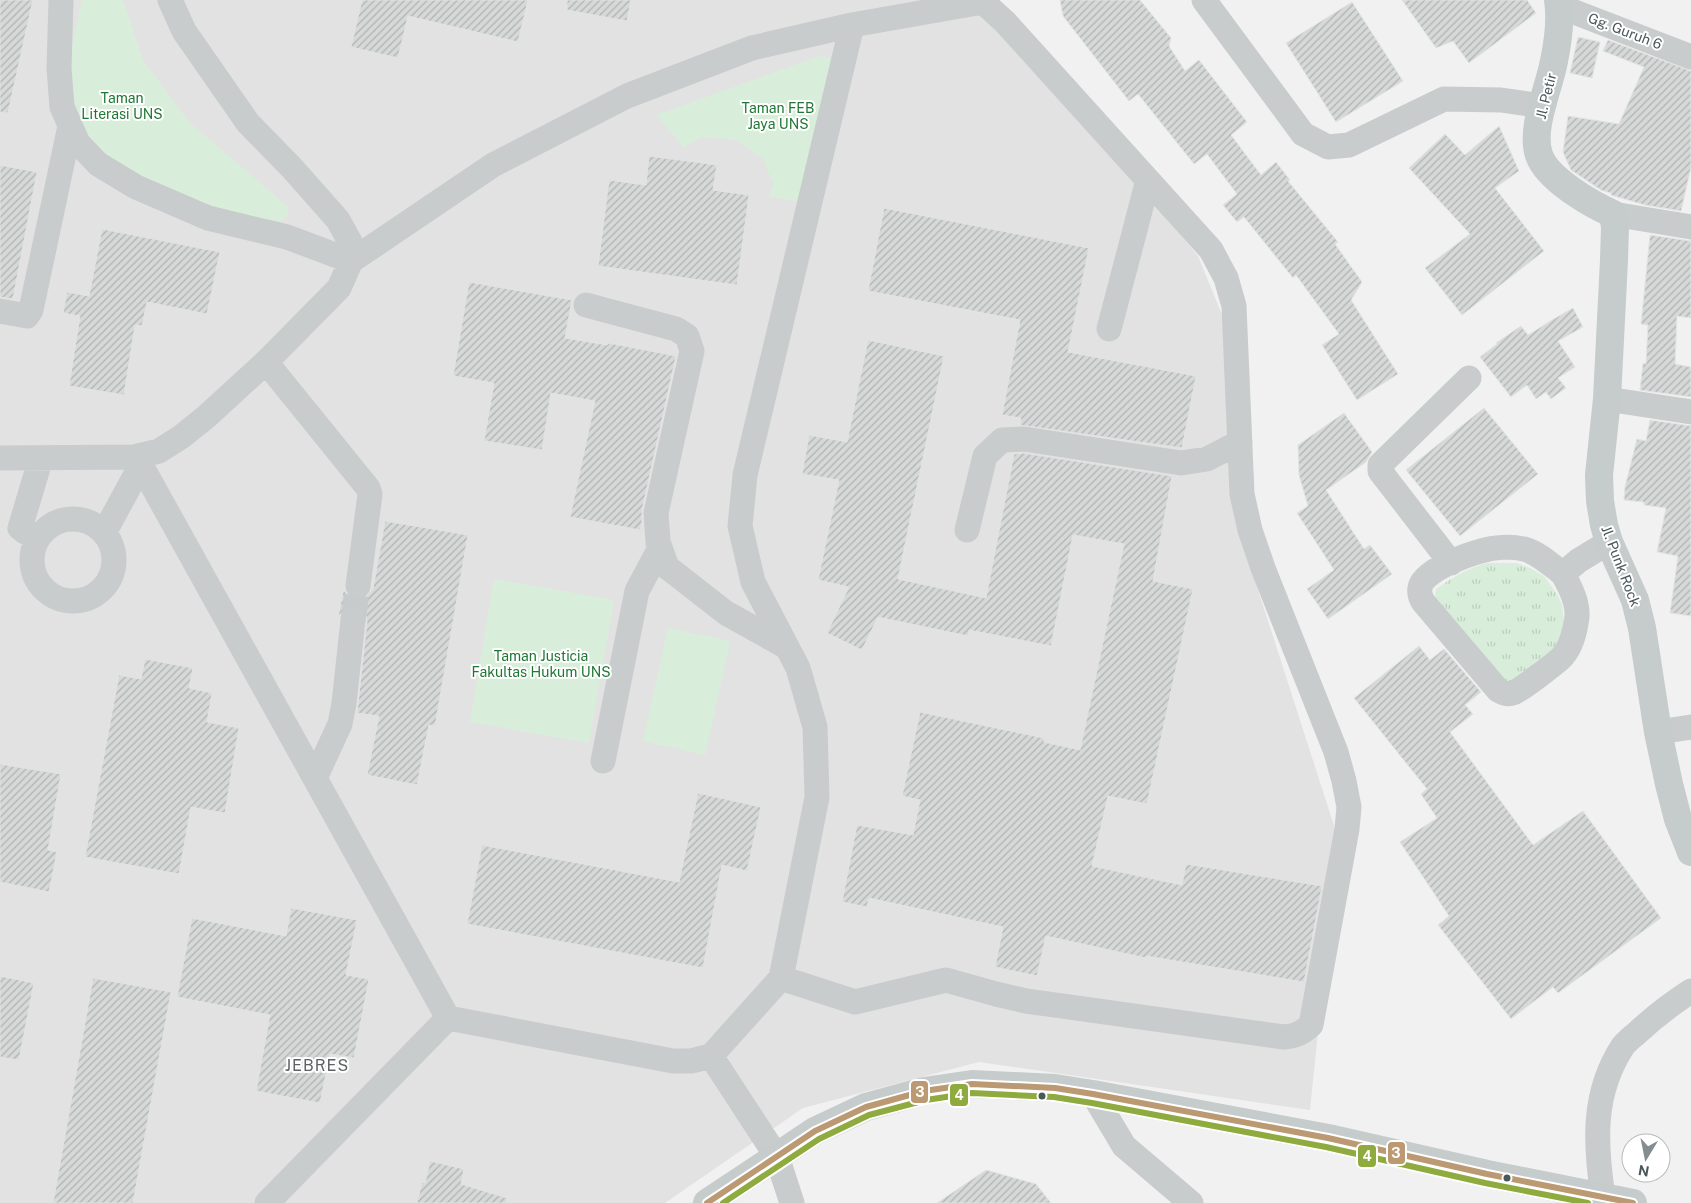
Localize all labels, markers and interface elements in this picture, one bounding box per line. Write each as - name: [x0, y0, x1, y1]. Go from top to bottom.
- street label: Gg. Guruh 6: [1586, 10, 1664, 53]
- street label: Jl. Petir: [1533, 71, 1559, 121]
- park label: Taman Literasi UNS: [81, 90, 163, 122]
- park label: Taman FEB Jaya UNS: [741, 100, 815, 132]
- street label: Jl. Punk Rock: [1598, 523, 1644, 609]
- park label: Taman Justicia Fakultas Hukum UNS: [471, 648, 611, 680]
- district label: JEBRES: [285, 1056, 349, 1075]
- line badge: 3: [910, 1080, 929, 1104]
- line badge: 4: [949, 1083, 969, 1107]
- text: 3: [915, 1084, 925, 1100]
- text: 4: [954, 1087, 964, 1103]
- unlabelled marker: [1037, 1091, 1047, 1101]
- north arrow: [1621, 1133, 1671, 1183]
- line badge: 3: [1387, 1141, 1406, 1165]
- line badge: 4: [1357, 1144, 1377, 1168]
- text: 3: [1391, 1145, 1401, 1161]
- text: 4: [1362, 1148, 1372, 1164]
- text: N: [1637, 1162, 1651, 1180]
- unlabelled marker: [1502, 1173, 1512, 1183]

